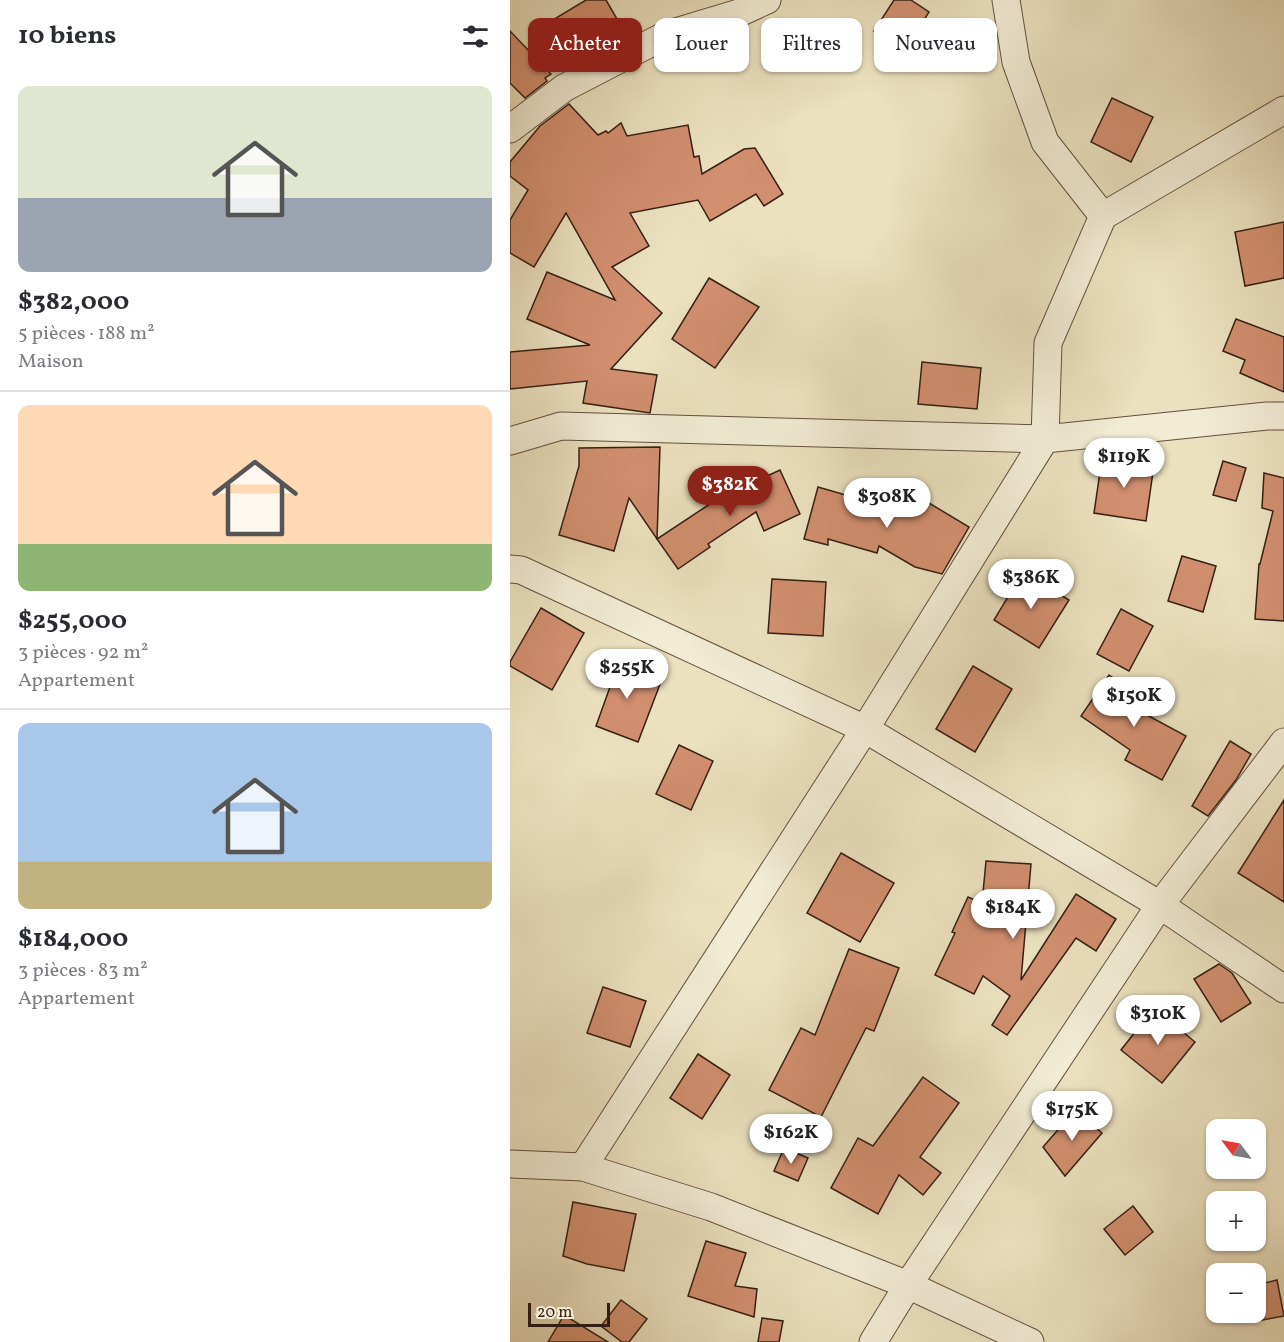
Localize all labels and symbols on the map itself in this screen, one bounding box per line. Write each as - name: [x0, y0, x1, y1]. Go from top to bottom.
- pin: $119K: [1082, 438, 1166, 489]
- pin: $382K: [688, 466, 772, 517]
- pin: $308K: [845, 478, 929, 529]
- pin: $386K: [989, 559, 1073, 610]
- pin: $255K: [585, 649, 669, 700]
- pin: $150K: [1092, 677, 1176, 728]
- pin: $184K: [971, 889, 1055, 940]
- pin: $310K: [1116, 995, 1200, 1046]
- pin: $175K: [1030, 1091, 1114, 1142]
- pin: $162K: [749, 1114, 833, 1165]
- north arrow: [1206, 1119, 1266, 1179]
- scale bar: [528, 1300, 610, 1328]

